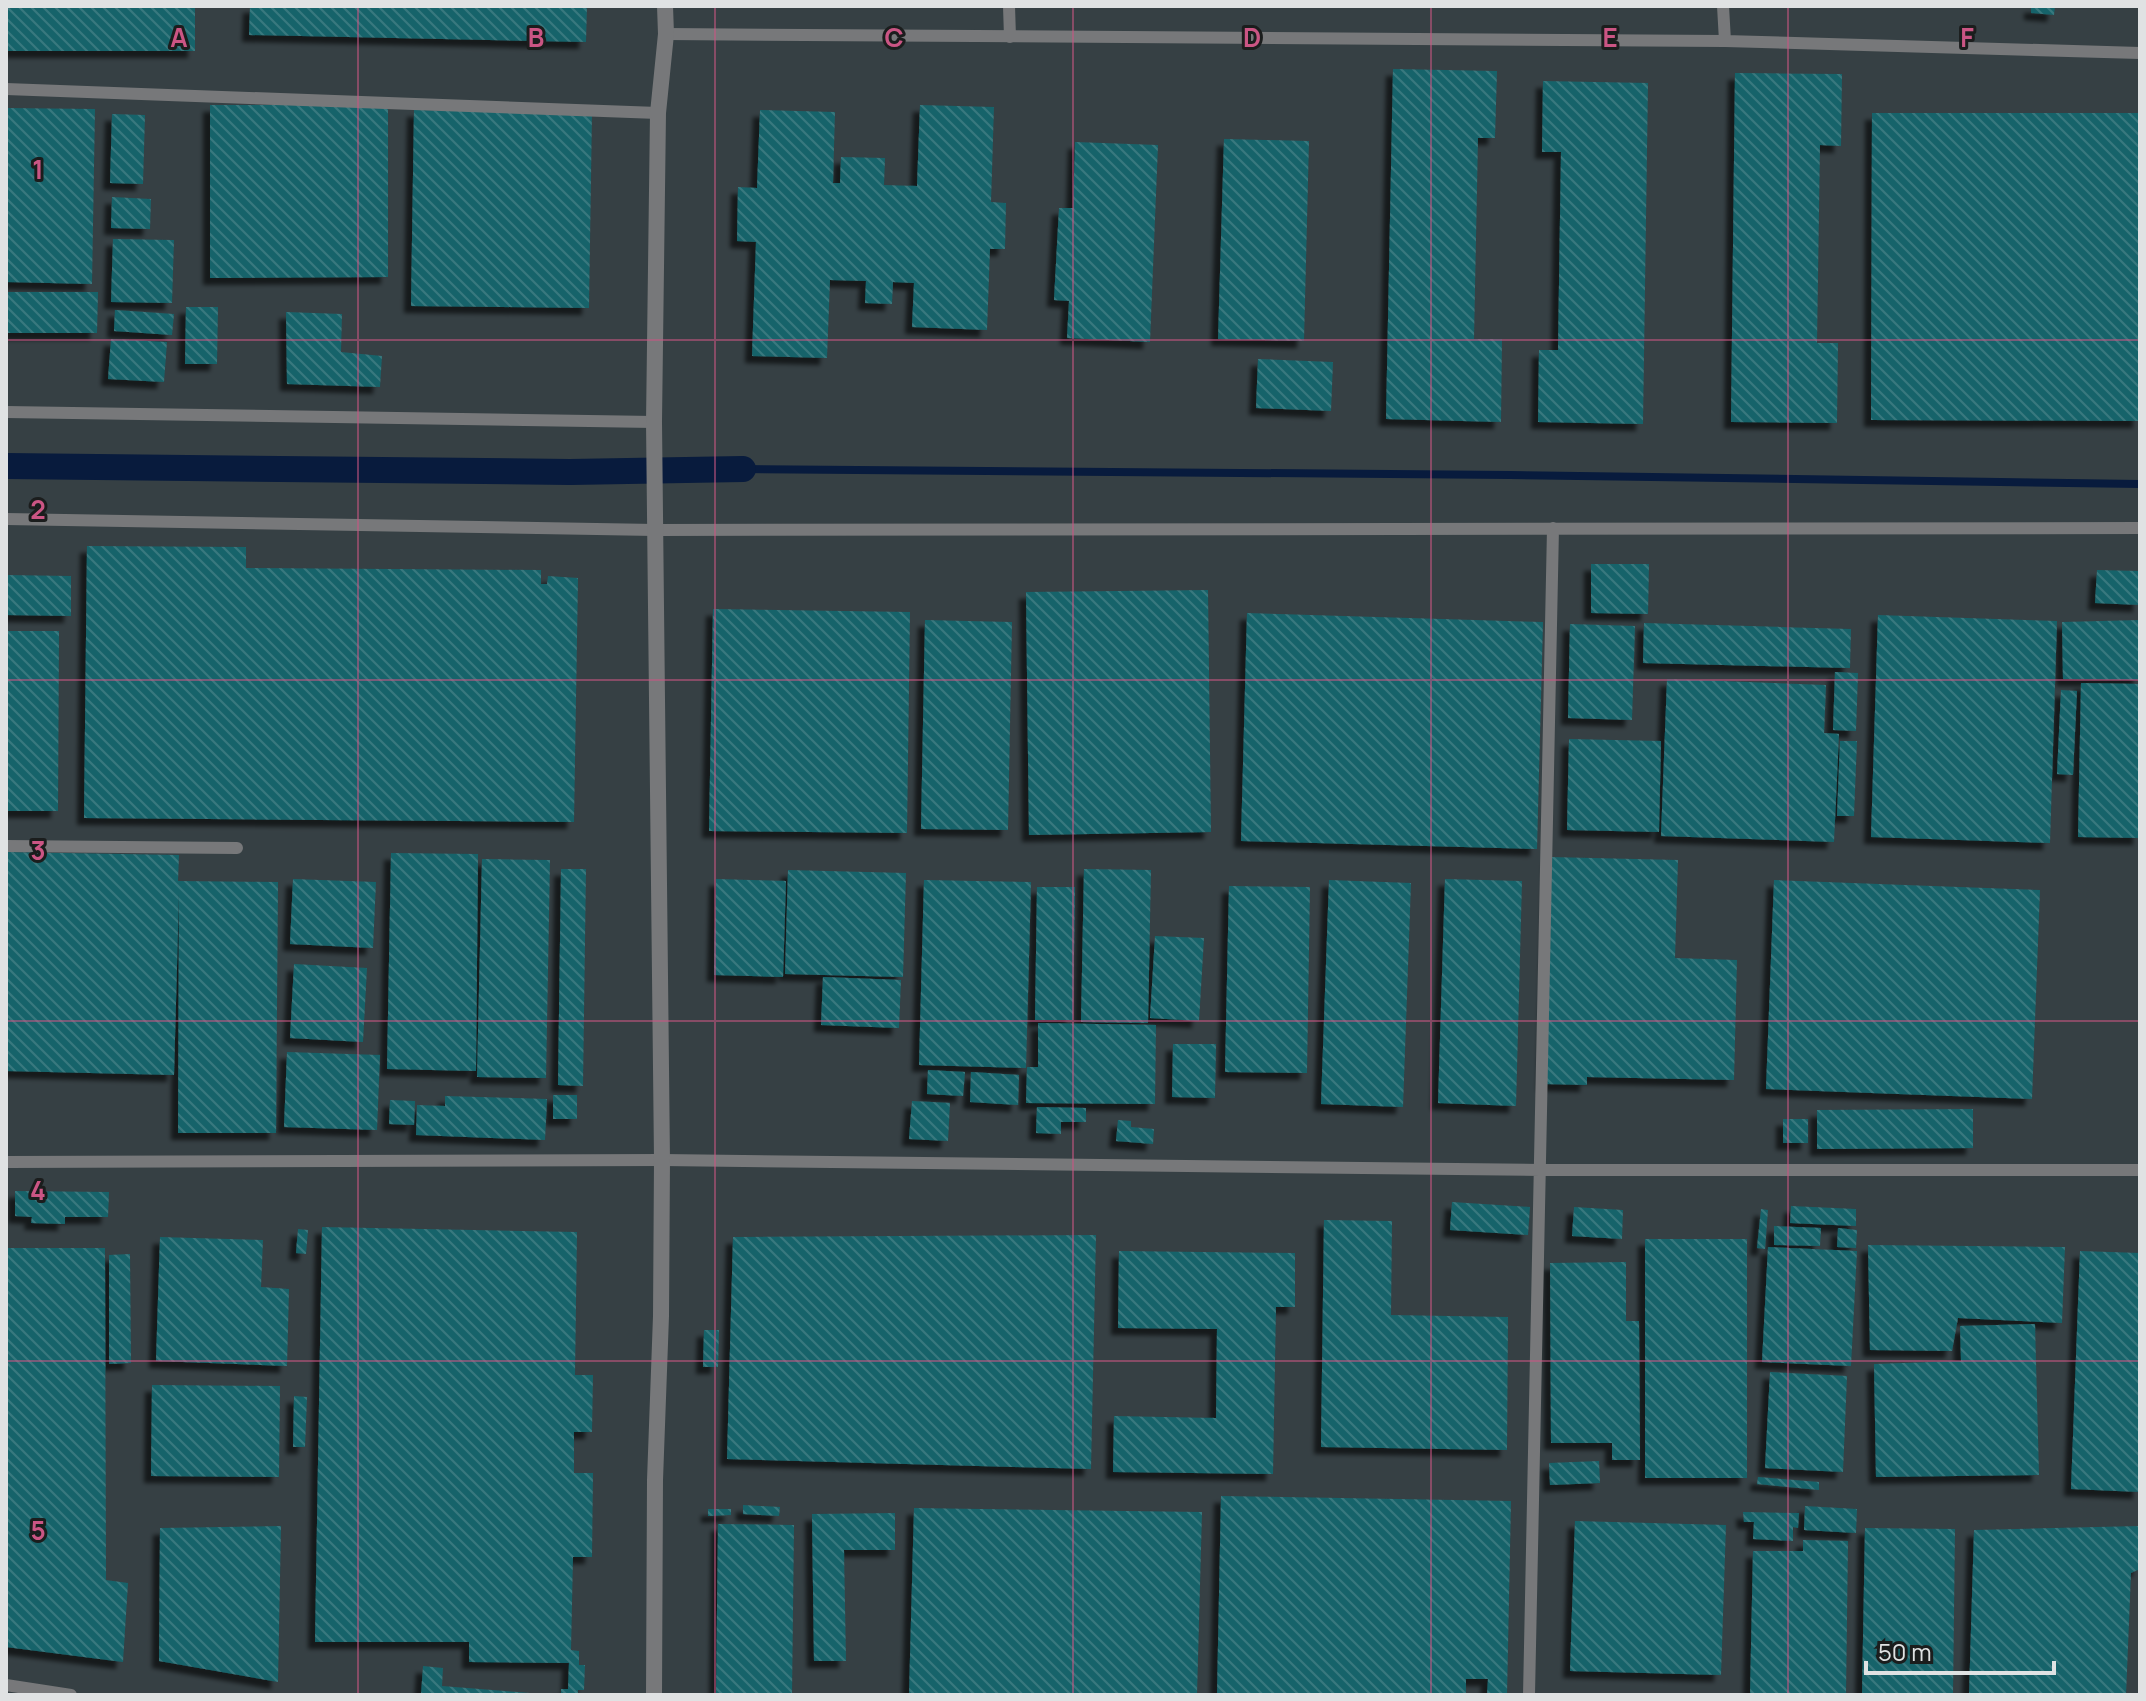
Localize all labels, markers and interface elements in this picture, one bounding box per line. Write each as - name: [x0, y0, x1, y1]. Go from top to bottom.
- text: A: [170, 19, 188, 55]
- text: B: [528, 19, 544, 55]
- text: C: [884, 19, 904, 55]
- text: D: [1243, 19, 1261, 55]
- text: E: [1602, 19, 1618, 55]
- text: F: [1960, 19, 1974, 55]
- text: 1: [32, 151, 44, 187]
- text: 2: [30, 491, 46, 527]
- text: 3: [30, 832, 46, 868]
- text: 4: [30, 1172, 46, 1208]
- text: 5: [30, 1512, 46, 1548]
- scale bar: [1866, 1625, 2054, 1675]
- text: 50 m: [1878, 1635, 1932, 1668]

